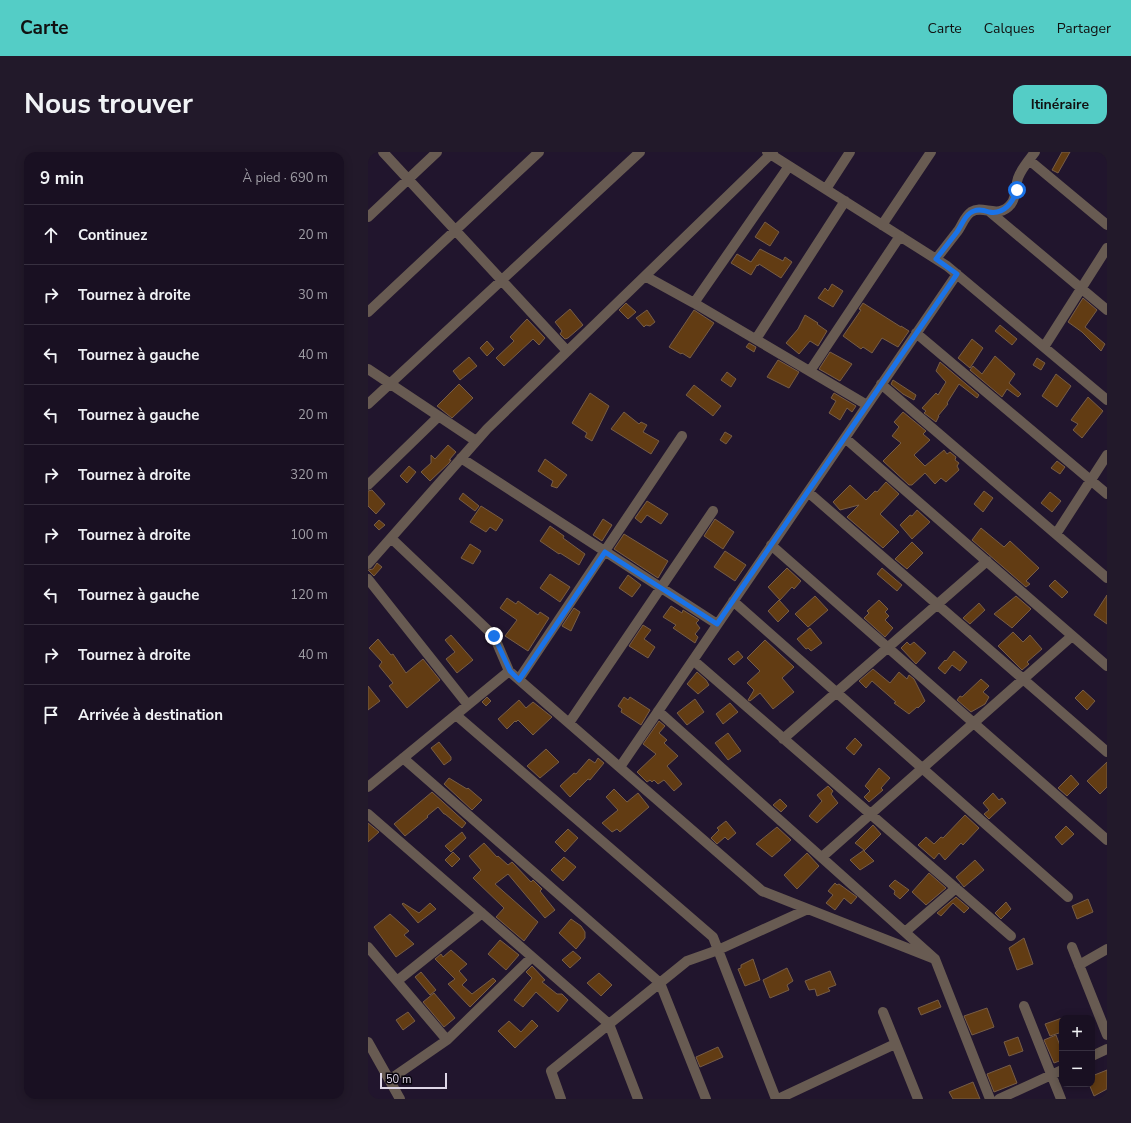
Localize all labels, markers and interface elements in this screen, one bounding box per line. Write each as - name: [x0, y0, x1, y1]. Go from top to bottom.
- text: Carte: [20, 15, 68, 41]
- text: Carte: [928, 19, 962, 38]
- text: Calques: [984, 19, 1035, 38]
- text: Partager: [1057, 19, 1111, 38]
- text: Nous trouver: [24, 85, 193, 123]
- button: Itinéraire: [1013, 85, 1107, 124]
- text: 9 min: [40, 167, 84, 190]
- text: À pied · 690 m: [243, 169, 328, 187]
- route start: [1008, 181, 1026, 199]
- icon: ahead: [40, 224, 62, 246]
- text: Continuez: [78, 225, 147, 245]
- text: 20 m: [298, 226, 328, 244]
- icon: right: [40, 284, 62, 306]
- text: Tournez à droite: [78, 285, 191, 305]
- text: 30 m: [298, 286, 328, 304]
- icon: left: [40, 344, 62, 366]
- text: Tournez à gauche: [78, 345, 200, 365]
- text: 40 m: [298, 346, 328, 364]
- icon: left: [40, 404, 62, 426]
- text: Tournez à gauche: [78, 405, 200, 425]
- text: 20 m: [298, 406, 328, 424]
- icon: right: [40, 464, 62, 486]
- text: Tournez à droite: [78, 465, 191, 485]
- text: 320 m: [290, 466, 328, 484]
- icon: right: [40, 524, 62, 546]
- text: Tournez à droite: [78, 525, 191, 545]
- text: 100 m: [290, 526, 328, 544]
- icon: left: [40, 584, 62, 606]
- text: Tournez à gauche: [78, 585, 200, 605]
- text: 120 m: [290, 586, 328, 604]
- route end: [485, 627, 503, 645]
- icon: right: [40, 644, 62, 666]
- text: Tournez à droite: [78, 645, 191, 665]
- text: 40 m: [298, 646, 328, 664]
- icon: arrive: [40, 704, 62, 726]
- text: Arrivée à destination: [78, 705, 223, 725]
- map controls: [1059, 1015, 1095, 1087]
- button: +: [1059, 1015, 1095, 1051]
- button: −: [1059, 1051, 1095, 1087]
- scale bar: [380, 1071, 447, 1090]
- text: 50 m: [386, 1072, 411, 1087]

